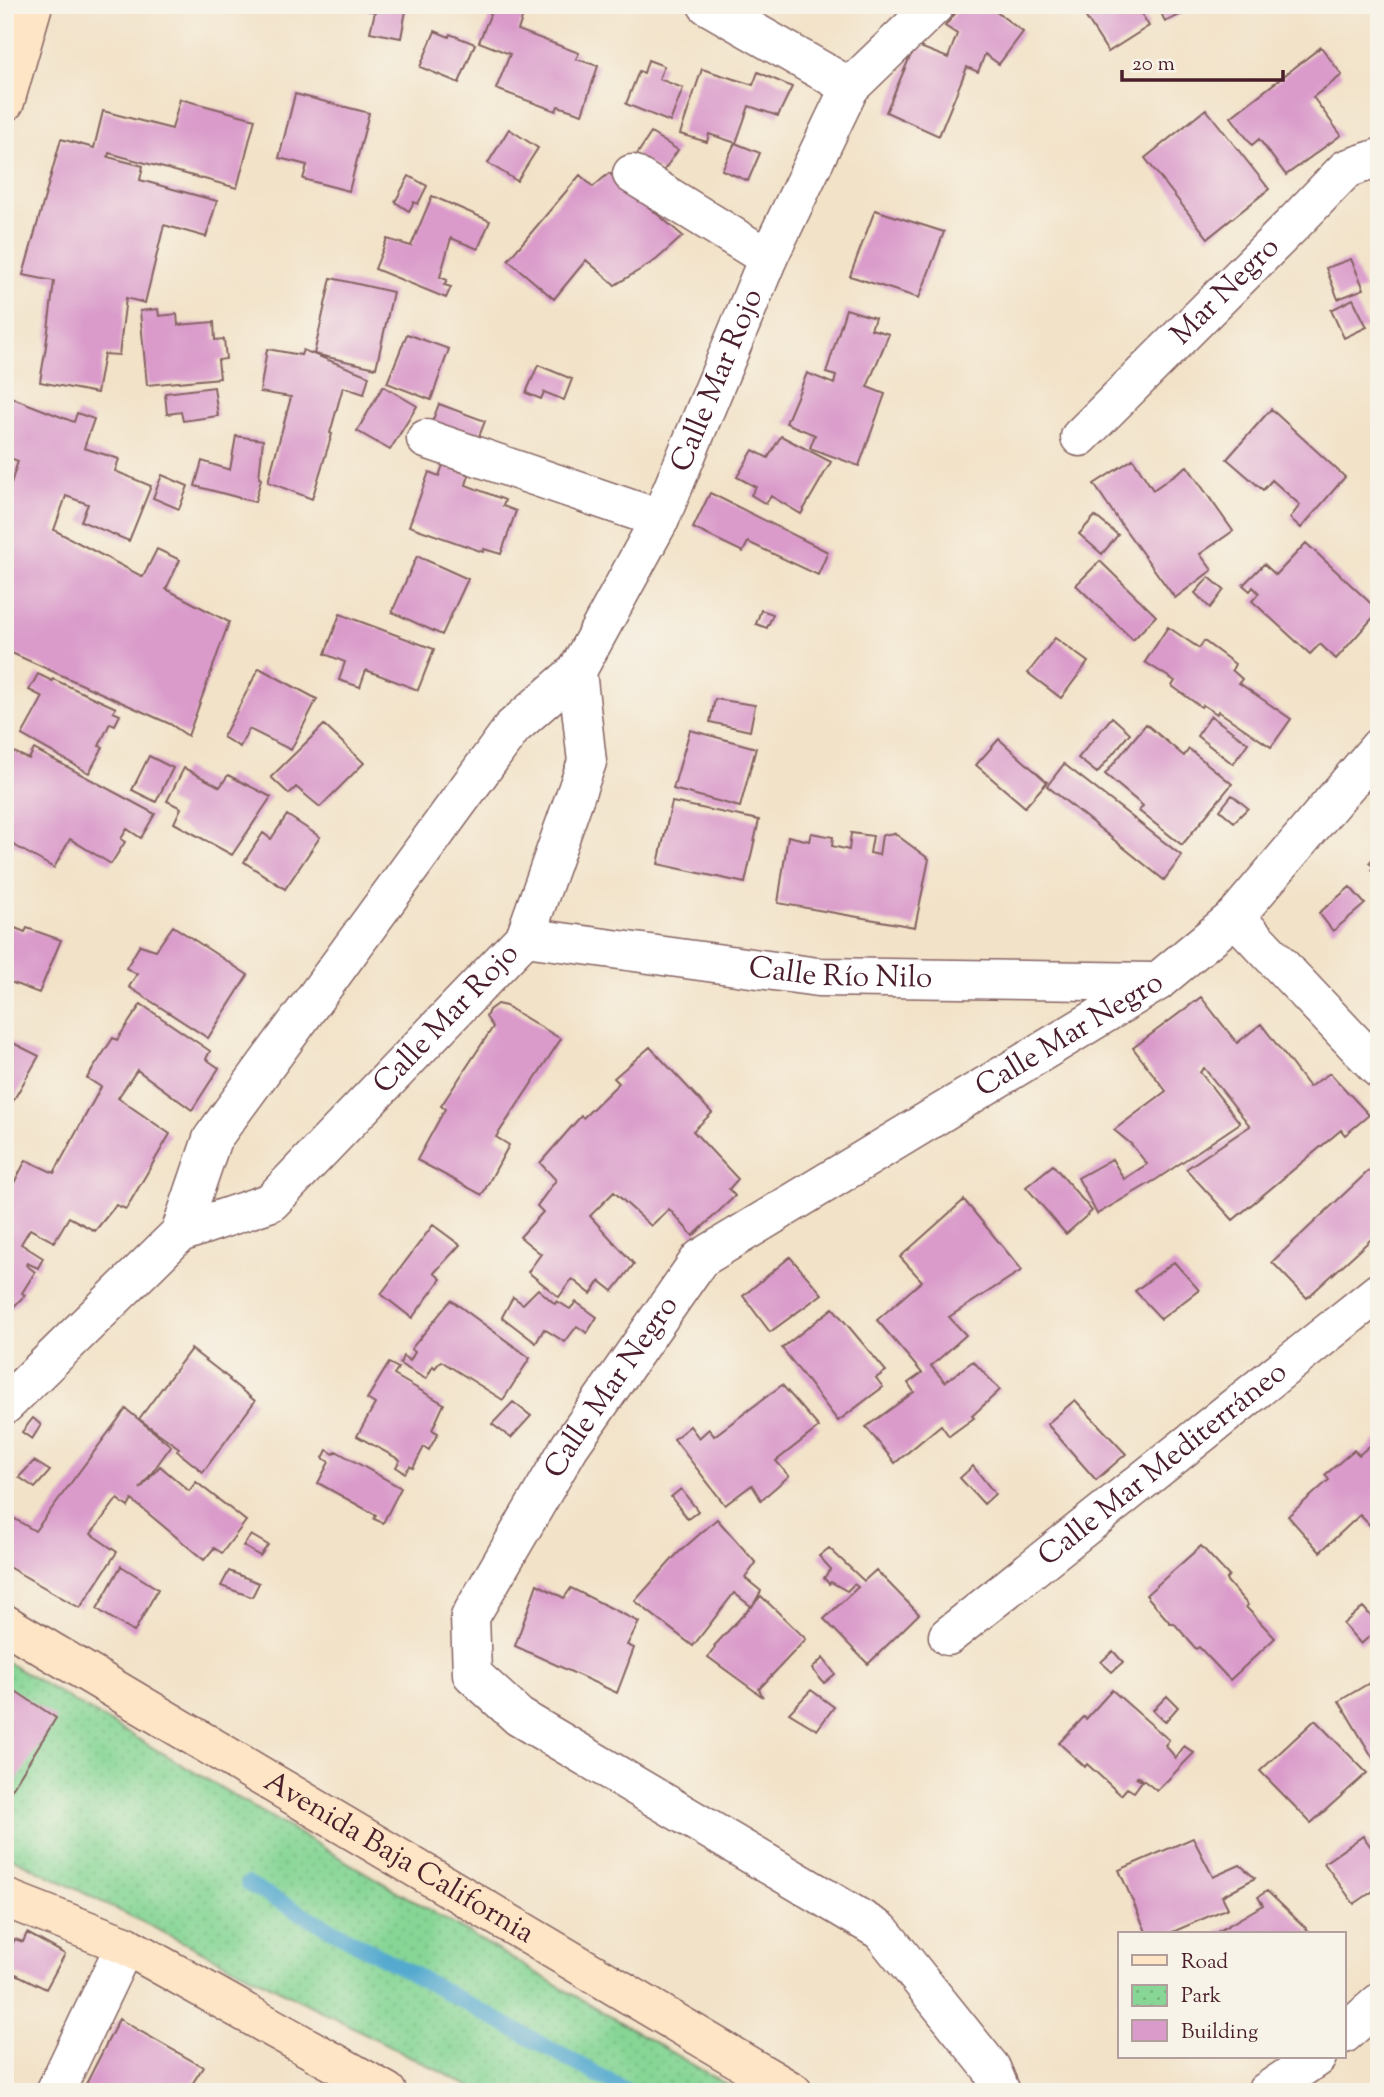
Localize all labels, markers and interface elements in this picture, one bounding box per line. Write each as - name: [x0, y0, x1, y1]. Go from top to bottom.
- scale bar: [1122, 38, 1282, 82]
- text: 20 m: [1132, 50, 1175, 80]
- street label: Mar Negro: [1162, 227, 1290, 355]
- street label: Calle Mar Rojo: [660, 282, 774, 479]
- street label: Calle Mar Rojo: [364, 934, 529, 1104]
- street label: Calle Río Nilo: [746, 946, 933, 1000]
- street label: Calle Mar Negro: [967, 961, 1172, 1109]
- street label: Calle Mar Negro: [534, 1287, 689, 1487]
- street label: Calle Mar Mediterráneo: [1029, 1352, 1297, 1577]
- street label: Avenida Baja California: [255, 1761, 542, 1955]
- legend: [1118, 1932, 1346, 2058]
- text: Road: [1181, 1948, 1228, 1978]
- text: Park: [1181, 1982, 1222, 2012]
- text: Building: [1181, 2018, 1258, 2048]

